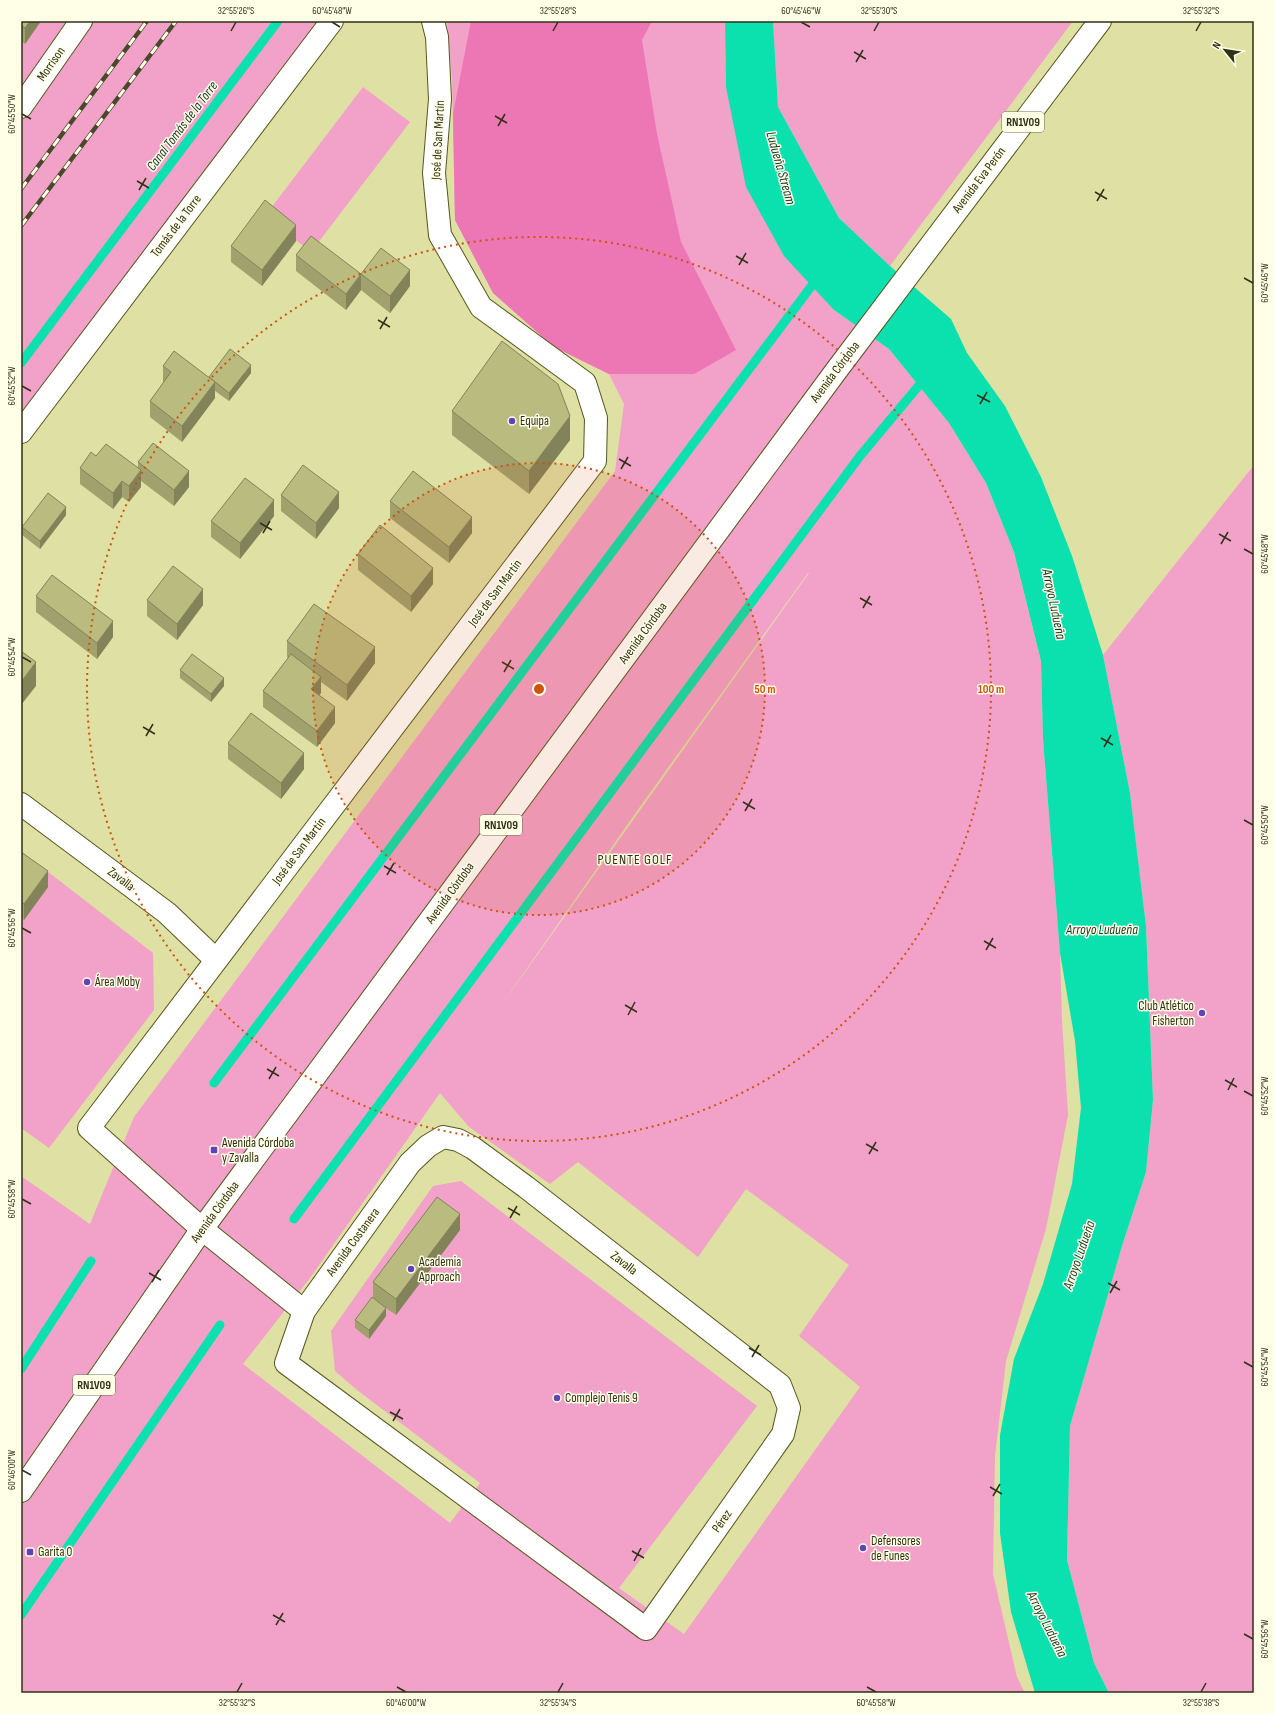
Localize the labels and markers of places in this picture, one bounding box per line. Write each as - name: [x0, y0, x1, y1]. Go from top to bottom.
- place label: Equipa: [520, 413, 549, 429]
- marker: Equipa: [507, 416, 517, 426]
- centre of rings: [532, 682, 546, 696]
- place label: Área Moby: [94, 974, 140, 990]
- marker: Área Moby: [82, 977, 92, 987]
- place label: Club Atlético Fisherton: [1138, 998, 1194, 1029]
- marker: Club Atlético Fisherton: [1197, 1008, 1207, 1018]
- place label: Avenida Córdoba y Zavalla: [221, 1135, 294, 1166]
- marker: Avenida Córdoba y Zavalla: [209, 1145, 219, 1155]
- place label: Academia Approach: [418, 1254, 461, 1285]
- marker: Academia Approach: [406, 1264, 416, 1274]
- place label: Complejo Tenis 9: [565, 1390, 638, 1406]
- marker: Complejo Tenis 9: [552, 1393, 562, 1403]
- place label: Defensores de Funes: [871, 1533, 921, 1564]
- marker: Defensores de Funes: [858, 1543, 868, 1553]
- place label: Garita 0: [38, 1544, 73, 1560]
- marker: Garita 0: [25, 1547, 35, 1557]

